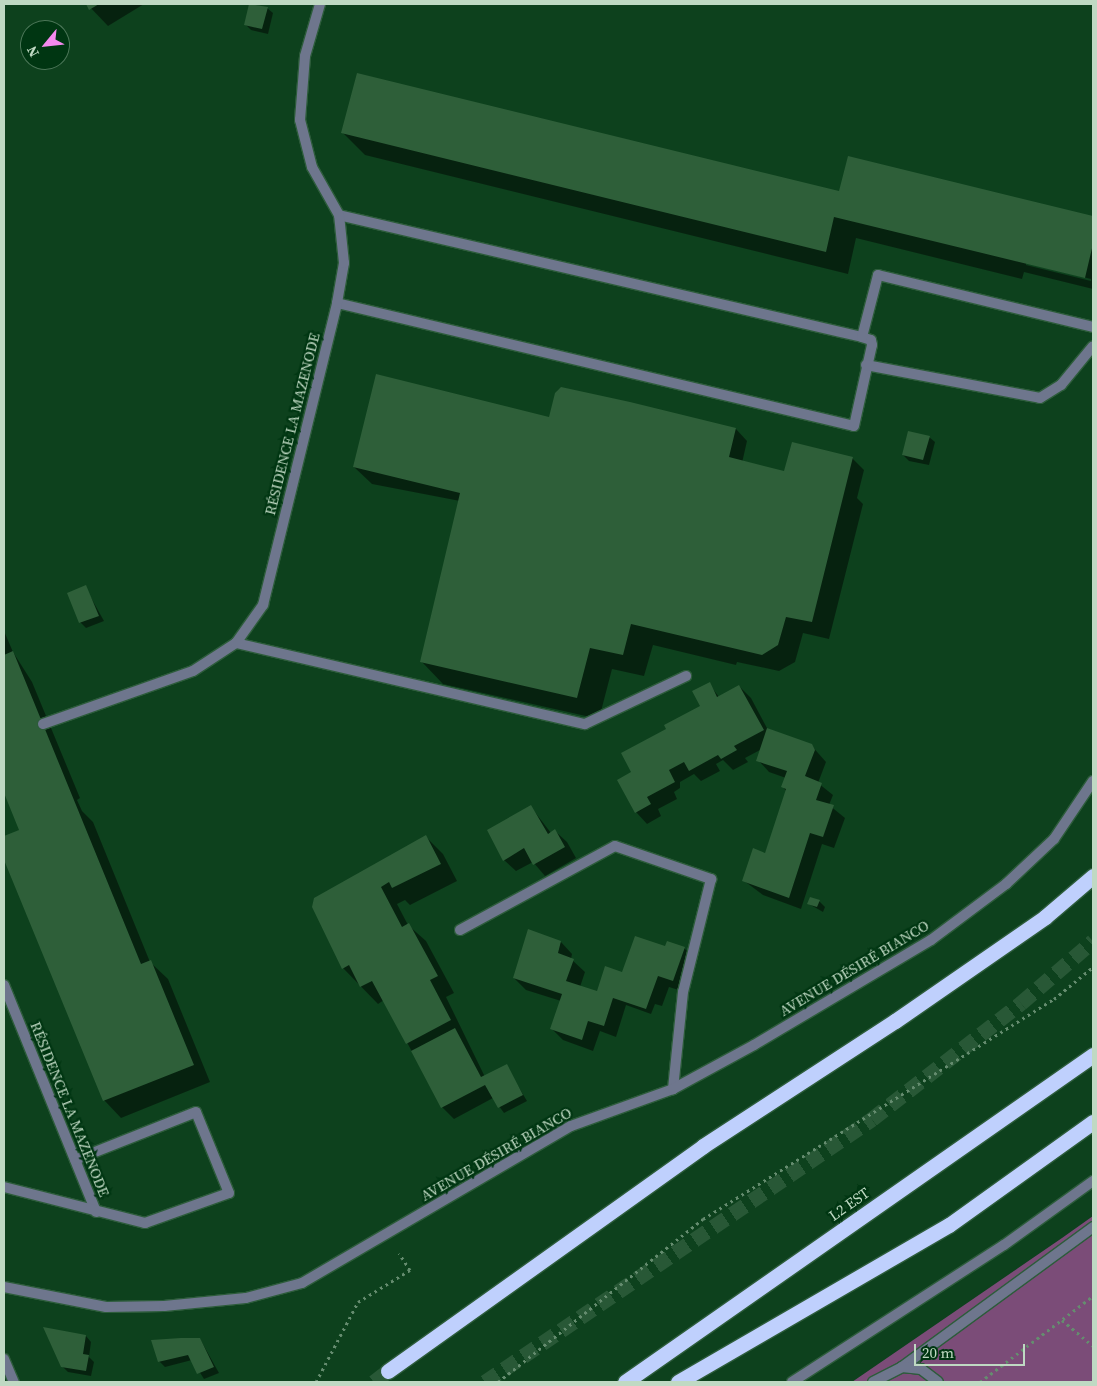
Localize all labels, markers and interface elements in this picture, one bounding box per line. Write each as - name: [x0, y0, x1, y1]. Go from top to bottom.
- north arrow: [20, 20, 70, 70]
- text: N: [21, 42, 44, 61]
- street label: RÉSIDENCE LA MAZENODE: [261, 331, 323, 517]
- street label: AVENUE DÉSIRÉ BIANCO: [776, 916, 932, 1020]
- street label: RÉSIDENCE LA MAZENODE: [27, 1019, 113, 1199]
- street label: AVENUE DÉSIRÉ BIANCO: [417, 1103, 575, 1205]
- street label: L2 EST: [825, 1184, 873, 1224]
- scale bar: [917, 1334, 1028, 1366]
- text: 20 m: [922, 1342, 954, 1363]

